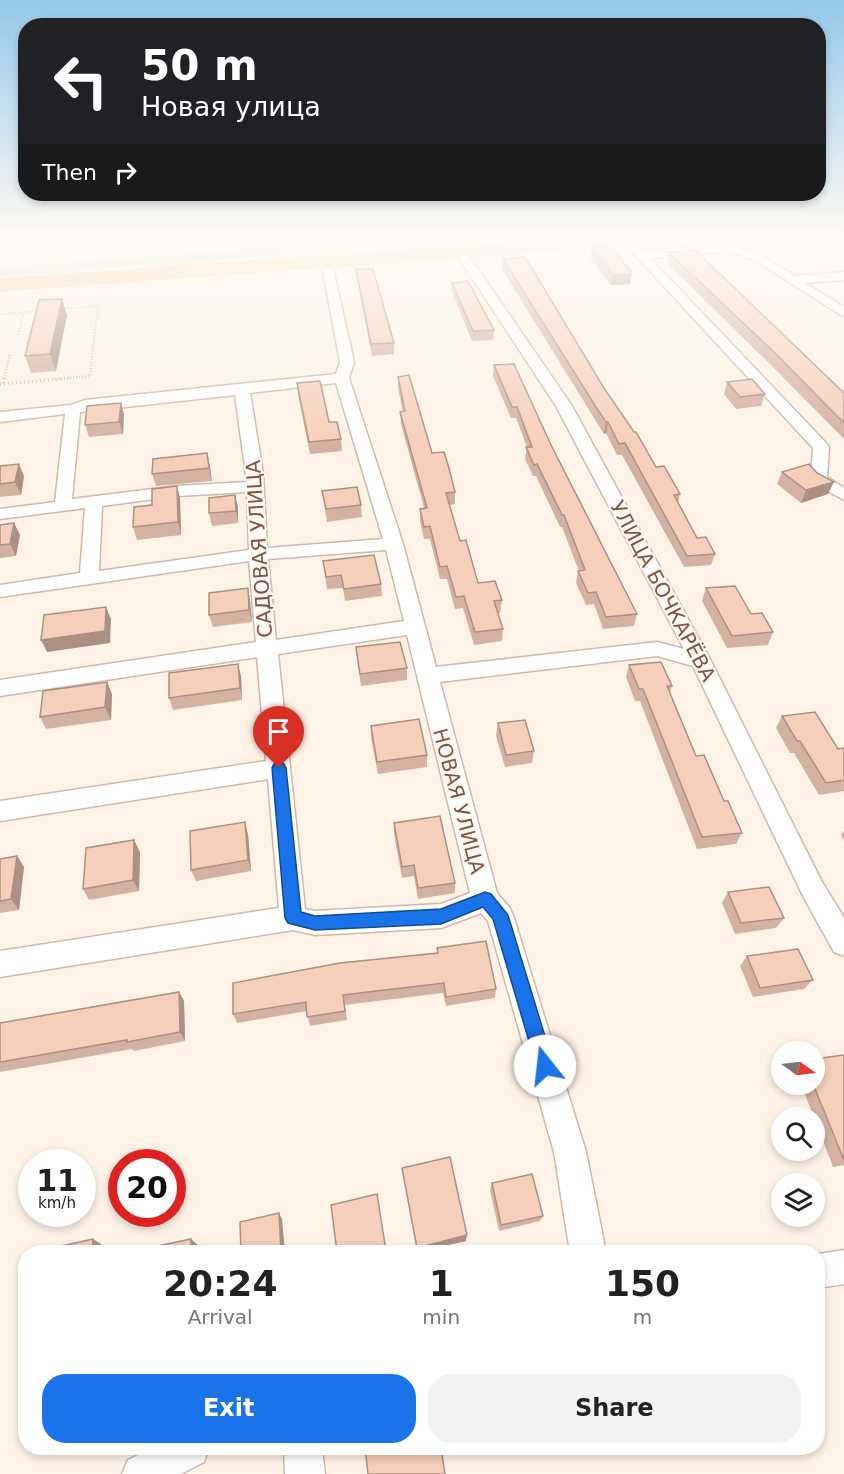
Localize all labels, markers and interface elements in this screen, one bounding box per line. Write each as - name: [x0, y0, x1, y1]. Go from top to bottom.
- text: 50 m: [141, 41, 258, 90]
- icon: left: [42, 42, 120, 120]
- text: Новая улица: [141, 91, 321, 122]
- icon: right: [109, 156, 142, 189]
- text: Then: [42, 160, 97, 185]
- street label: САДОВАЯ УЛИЦА: [241, 459, 277, 639]
- street label: УЛИЦА БОЧКАРЁВА: [605, 497, 721, 686]
- pin: [253, 706, 304, 768]
- icon: arrive: [262, 715, 295, 748]
- street label: НОВАЯ УЛИЦА: [428, 726, 490, 877]
- position arrow: [513, 1034, 577, 1098]
- north arrow: [771, 1041, 825, 1095]
- map controls: [771, 1041, 825, 1227]
- button: search: [771, 1107, 825, 1161]
- speed limit sign: 20: [108, 1149, 186, 1227]
- text: 11: [36, 1163, 78, 1198]
- button: layers: [771, 1173, 825, 1227]
- text: km/h: [38, 1194, 76, 1212]
- text: 20:24: [163, 1263, 277, 1304]
- text: 1: [429, 1263, 454, 1304]
- text: 150: [605, 1263, 680, 1304]
- text: Arrival: [188, 1305, 253, 1329]
- text: min: [422, 1305, 460, 1329]
- text: m: [633, 1305, 652, 1329]
- button: Exit: [42, 1374, 416, 1443]
- button: Share: [428, 1374, 801, 1443]

